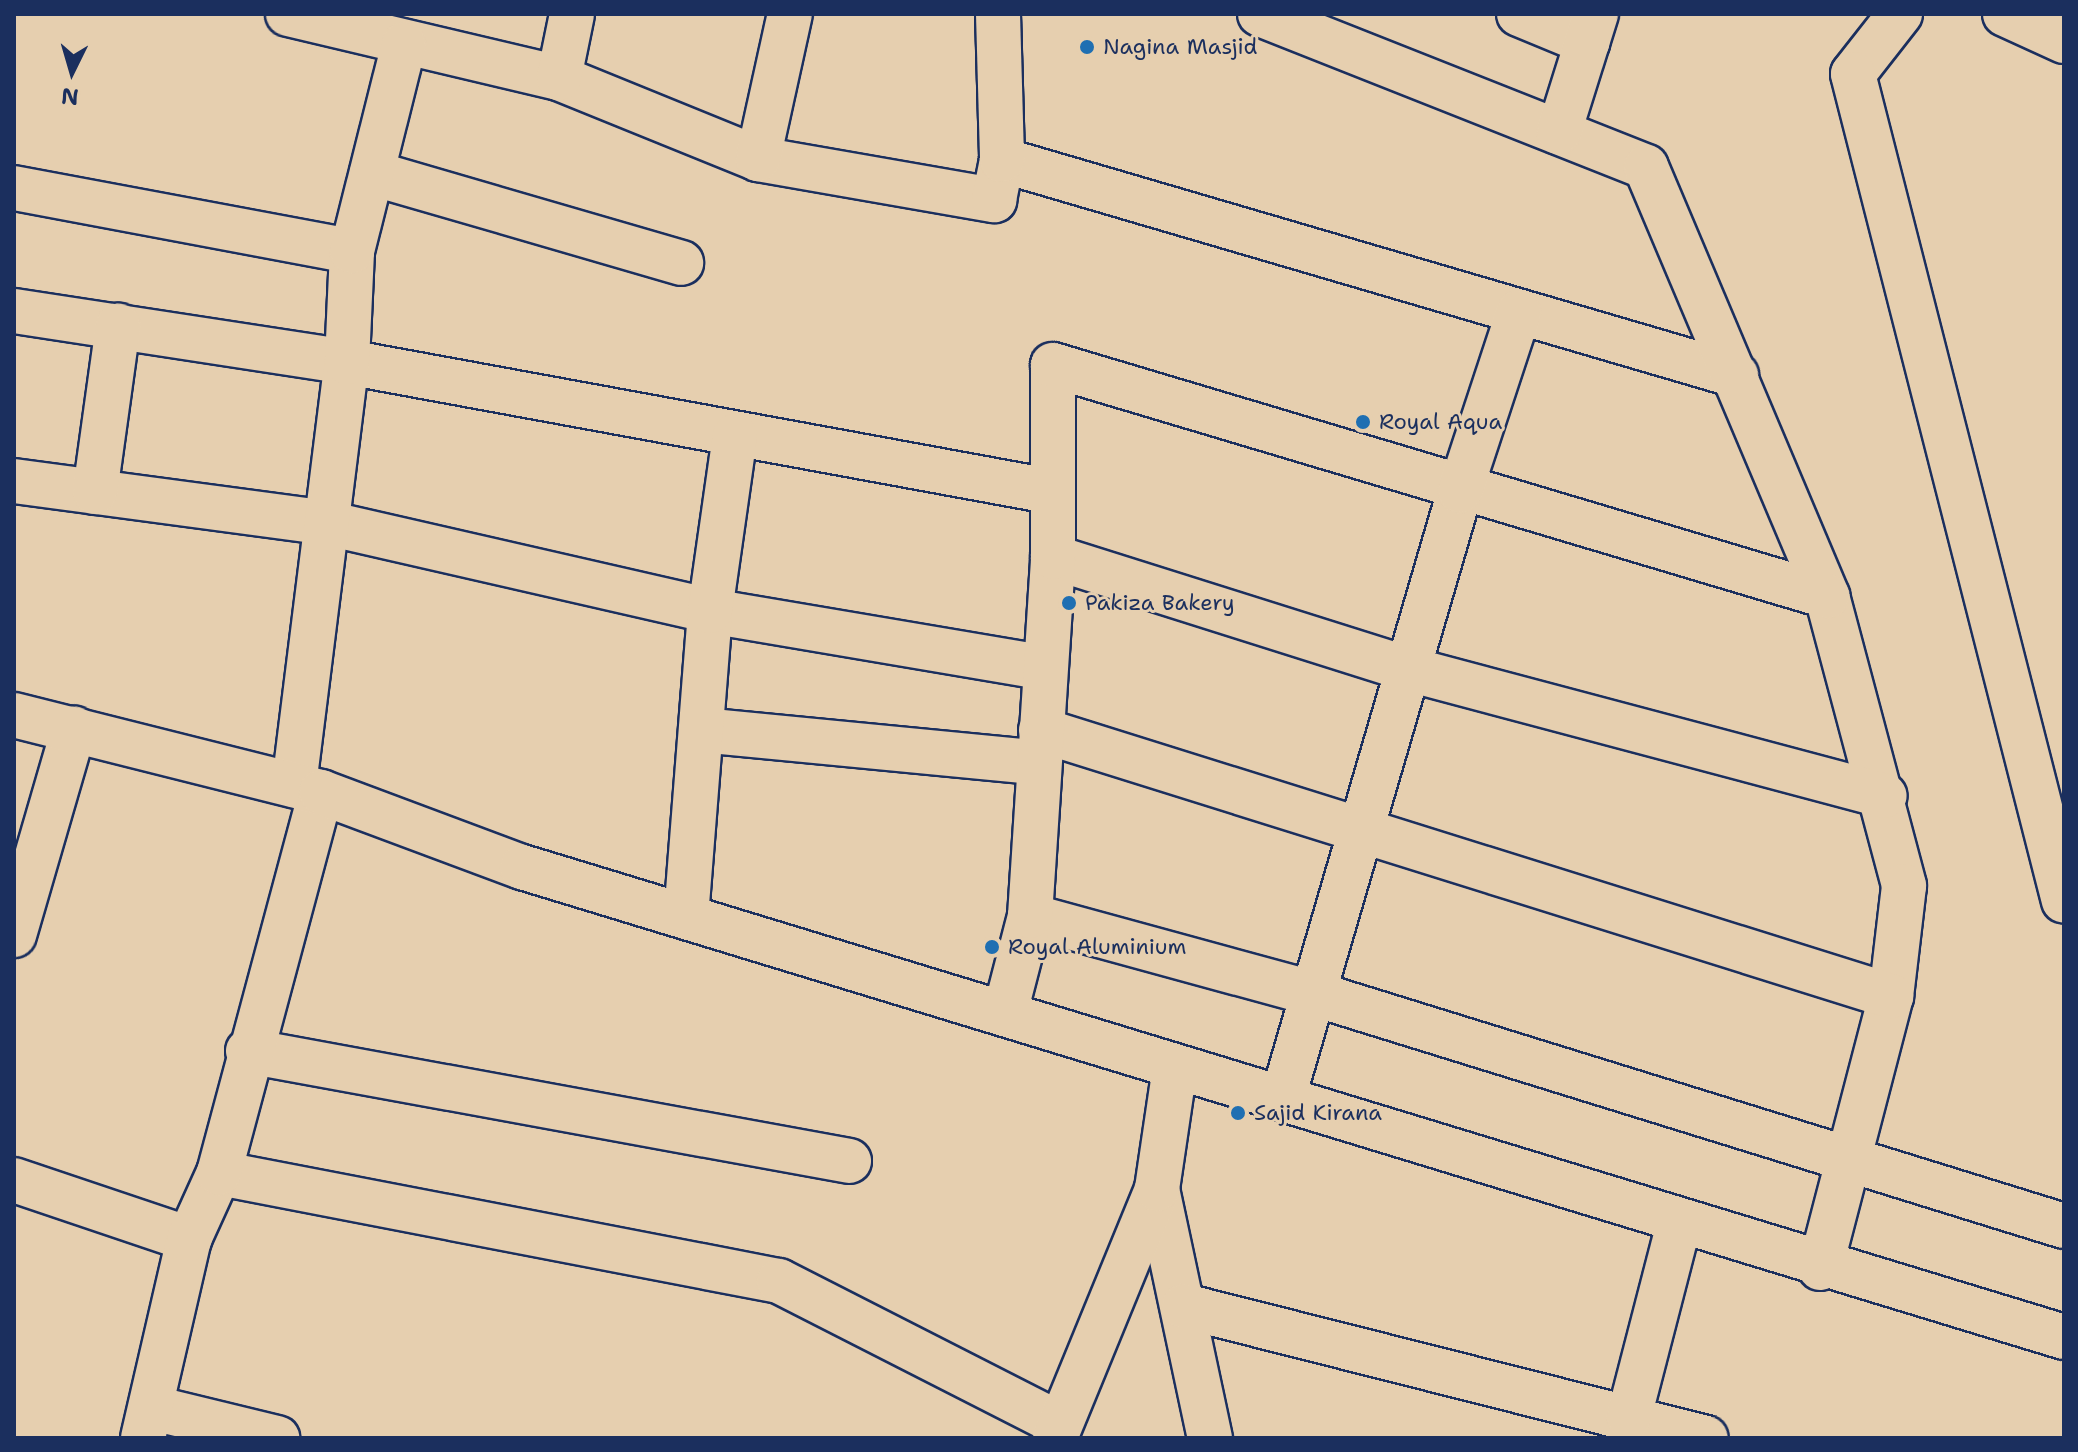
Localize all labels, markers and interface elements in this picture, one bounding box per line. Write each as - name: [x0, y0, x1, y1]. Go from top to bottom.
- north arrow: [32, 32, 112, 112]
- place label: Nagina Masjid: [1103, 34, 1258, 60]
- marker: Nagina Masjid: [1078, 38, 1096, 56]
- text: N: [60, 81, 80, 112]
- place label: Royal Aqua: [1379, 409, 1502, 435]
- marker: Royal Aqua: [1354, 413, 1372, 431]
- place label: Pakiza Bakery: [1085, 590, 1235, 616]
- marker: Pakiza Bakery: [1060, 594, 1078, 612]
- place label: Royal Aluminium: [1008, 934, 1186, 960]
- marker: Royal Aluminium: [983, 938, 1001, 956]
- place label: Sajid Kirana: [1254, 1100, 1382, 1126]
- marker: Sajid Kirana: [1229, 1104, 1247, 1122]

